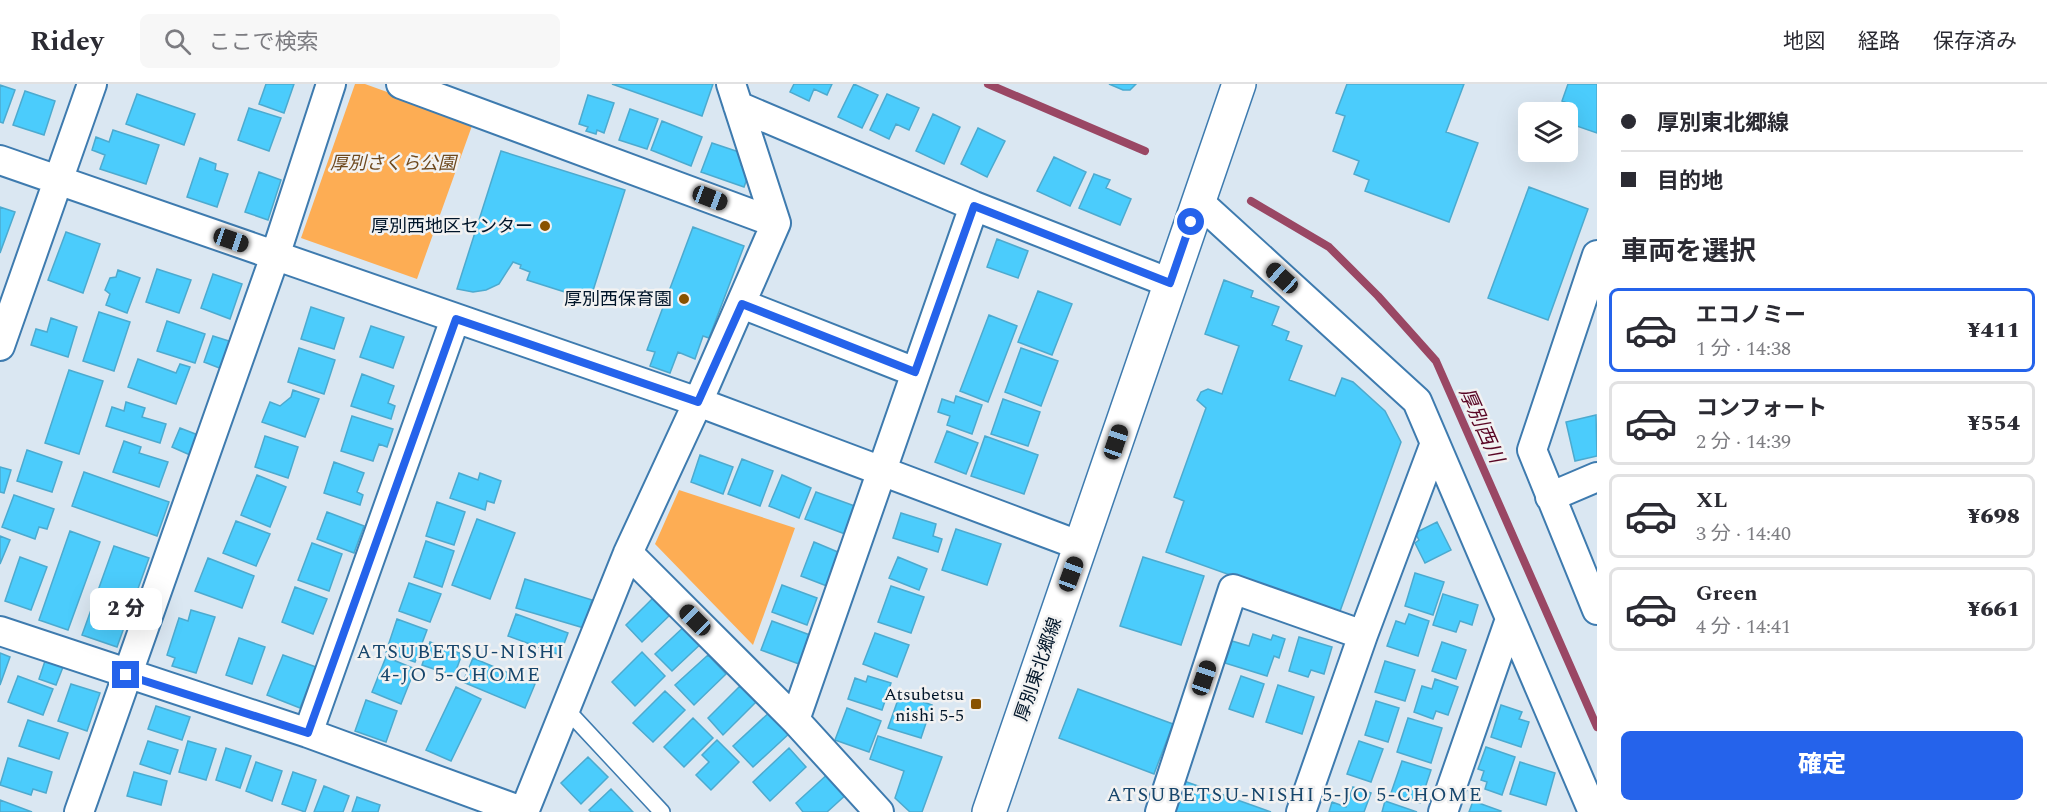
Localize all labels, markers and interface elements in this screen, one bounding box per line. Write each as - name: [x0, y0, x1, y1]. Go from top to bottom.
- search box: [140, 14, 560, 68]
- text: Ridey: [30, 20, 104, 63]
- icon: search: [161, 25, 194, 58]
- text: ここで検索: [209, 26, 319, 59]
- text: 地図: [1783, 26, 1825, 58]
- text: 経路: [1858, 26, 1900, 58]
- text: 保存済み: [1933, 26, 2017, 58]
- map controls: [1518, 102, 1578, 162]
- button: layers: [1518, 102, 1578, 162]
- text: 厚別東北郷線: [1657, 107, 1789, 140]
- park label: 厚別さくら公園: [330, 150, 459, 177]
- text: 目的地: [1657, 165, 1723, 198]
- car: [690, 183, 730, 213]
- route start: [1177, 208, 1204, 235]
- place label: 厚別西地区センター: [371, 213, 533, 240]
- marker: 厚別西地区センター: [538, 219, 552, 233]
- car: [211, 226, 251, 254]
- text: 車両を選択: [1621, 231, 1756, 273]
- car: [1263, 259, 1301, 297]
- place label: 厚別西保育園: [564, 286, 672, 313]
- marker: 厚別西保育園: [677, 292, 691, 306]
- text: エコノミー: [1696, 299, 1806, 332]
- icon: car: [1624, 303, 1678, 357]
- text: ¥411: [1967, 314, 2020, 347]
- text: 1 分 · 14:38: [1696, 334, 1791, 364]
- water label: 厚別西川: [1451, 383, 1512, 470]
- text: コンフォート: [1696, 392, 1827, 425]
- icon: car: [1624, 396, 1678, 450]
- text: ¥554: [1967, 407, 2020, 440]
- car: [1102, 422, 1130, 462]
- text: 2 分 · 14:39: [1696, 427, 1791, 457]
- text: XL: [1696, 484, 1727, 517]
- icon: car: [1624, 489, 1678, 543]
- text: ¥698: [1967, 500, 2020, 533]
- text: 3 分 · 14:40: [1696, 519, 1791, 549]
- car: [1056, 554, 1086, 594]
- text: Green: [1696, 577, 1758, 610]
- icon: car: [1624, 582, 1678, 636]
- callout: 2 分: [90, 588, 162, 630]
- text: ¥661: [1967, 593, 2020, 626]
- text: 2 分: [108, 594, 145, 624]
- car: [676, 601, 714, 639]
- text: 4 分 · 14:41: [1696, 612, 1791, 642]
- street label: 厚別東北郷線: [1008, 614, 1069, 725]
- district label: ATSUBETSU-NISHI 4-JO 5-CHOME: [356, 637, 566, 690]
- car: [1190, 658, 1218, 698]
- route end: [112, 661, 139, 688]
- place label: Atsubetsu nishi 5-5: [884, 681, 964, 729]
- marker: Atsubetsu nishi 5-5: [969, 697, 983, 711]
- button: 確定: [1621, 731, 2023, 800]
- district label: ATSUBETSU-NISHI 5-JO 5-CHOME: [1107, 780, 1483, 810]

